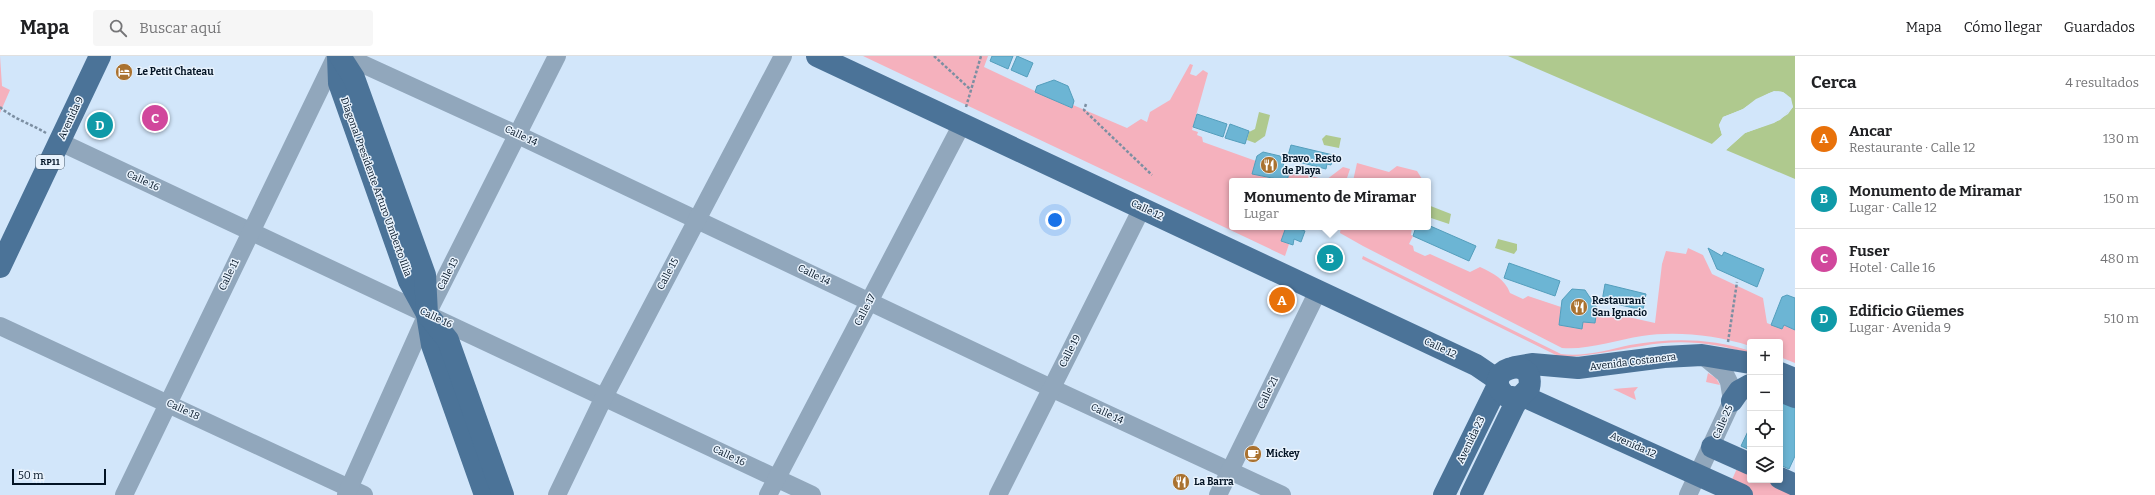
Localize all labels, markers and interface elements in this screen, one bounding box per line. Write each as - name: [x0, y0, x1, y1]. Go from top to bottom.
- search box: [93, 10, 373, 46]
- text: Mapa: [20, 16, 69, 39]
- icon: search: [107, 17, 129, 39]
- text: Buscar aquí: [139, 19, 221, 37]
- text: Mapa: [1906, 19, 1942, 36]
- text: Cómo llegar: [1964, 19, 2042, 36]
- text: Guardados: [2064, 19, 2135, 36]
- hotel icon: Le Petit Chateau: [114, 62, 134, 82]
- place label: Le Petit Chateau: [137, 66, 214, 78]
- text: Cerca: [1811, 72, 1856, 93]
- text: 4 resultados: [2065, 75, 2139, 90]
- street label: Avenida 9: [56, 95, 86, 141]
- street label: Diagonal Presidente Arturo Umberto Illia: [338, 96, 414, 279]
- pin: C: [142, 103, 168, 133]
- pin: D: [87, 110, 113, 140]
- text: Ancar: [1849, 122, 1892, 140]
- street label: Calle 14: [503, 123, 539, 149]
- text: A: [1819, 131, 1829, 146]
- text: 130 m: [2103, 131, 2139, 146]
- text: Restaurante · Calle 12: [1849, 140, 1975, 155]
- place label: Bravo . Resto de Playa: [1282, 153, 1342, 177]
- road number: RP11: [36, 155, 64, 169]
- restaurant icon: Bravo . Resto de Playa: [1259, 155, 1279, 175]
- street label: Calle 16: [125, 168, 161, 194]
- popup: [1229, 178, 1431, 230]
- text: Monumento de Miramar: [1849, 182, 2022, 200]
- text: Monumento de Miramar: [1244, 188, 1416, 206]
- text: B: [1820, 191, 1828, 206]
- text: 150 m: [2103, 191, 2139, 206]
- street label: Calle 12: [1129, 197, 1165, 223]
- text: Lugar · Calle 12: [1849, 200, 1937, 215]
- text: Lugar: [1244, 206, 1279, 221]
- your location: [1045, 210, 1065, 230]
- text: Fuser: [1849, 242, 1890, 260]
- pin: B: [1317, 243, 1343, 273]
- text: C: [1820, 251, 1828, 266]
- text: 480 m: [2100, 251, 2139, 266]
- street label: Calle 13: [435, 256, 461, 292]
- street label: Calle 15: [655, 256, 681, 292]
- street label: Calle 11: [216, 258, 242, 292]
- text: Hotel · Calle 16: [1849, 260, 1935, 275]
- street label: Calle 14: [796, 262, 832, 288]
- pin: A: [1269, 285, 1295, 315]
- street label: Calle 17: [852, 292, 878, 328]
- place label: Restaurant San Ignacio: [1592, 295, 1647, 319]
- restaurant icon: Restaurant San Ignacio: [1569, 297, 1589, 317]
- text: Edificio Güemes: [1849, 302, 1964, 320]
- street label: Calle 16: [418, 305, 454, 331]
- text: D: [1819, 311, 1829, 326]
- text: 510 m: [2104, 311, 2139, 326]
- text: Lugar · Avenida 9: [1849, 320, 1951, 335]
- street label: Calle 19: [1057, 333, 1083, 369]
- street label: Calle 12: [1422, 335, 1458, 361]
- map controls: [1747, 339, 1783, 483]
- button: +: [1747, 339, 1783, 375]
- street label: Avenida Costanera: [1589, 351, 1677, 373]
- street label: Calle 21: [1255, 375, 1281, 411]
- button: −: [1747, 375, 1783, 411]
- street label: Calle 18: [165, 397, 201, 423]
- street label: Calle 14: [1089, 401, 1125, 427]
- street label: Calle 25: [1710, 403, 1736, 441]
- button: locate: [1747, 411, 1783, 447]
- street label: Avenida 23: [1454, 414, 1488, 465]
- street label: Avenida 12: [1608, 430, 1658, 460]
- street label: Calle 16: [711, 443, 747, 469]
- cafe icon: Mickey: [1243, 444, 1263, 464]
- button: layers: [1747, 447, 1783, 483]
- place label: Mickey: [1266, 448, 1300, 460]
- scale bar: [12, 467, 106, 486]
- text: 50 m: [18, 469, 44, 482]
- restaurant icon: La Barra: [1171, 472, 1191, 492]
- place label: La Barra: [1194, 476, 1234, 488]

